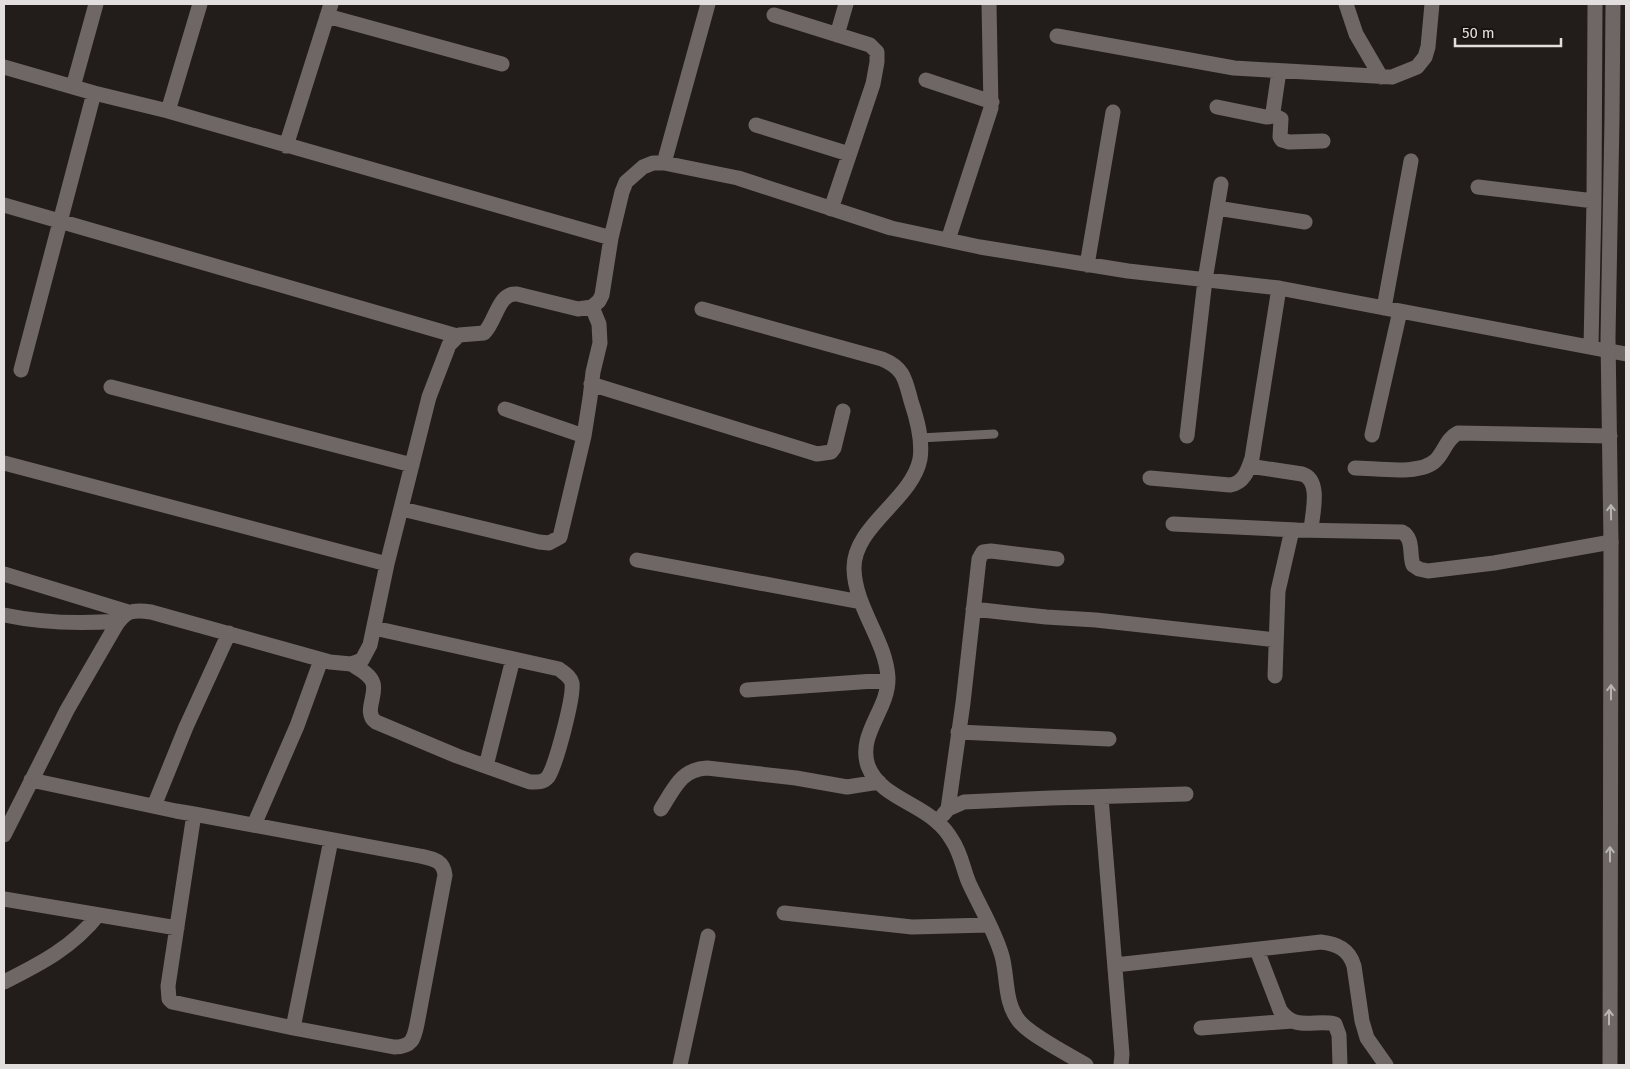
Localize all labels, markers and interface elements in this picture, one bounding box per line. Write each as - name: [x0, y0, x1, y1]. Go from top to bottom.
- scale bar: [1455, 15, 1561, 47]
- text: 50 m: [1462, 24, 1495, 42]
- one-way arrow: [1606, 504, 1616, 520]
- one-way arrow: [1606, 684, 1616, 700]
- one-way arrow: [1605, 846, 1615, 862]
- one-way arrow: [1605, 1009, 1614, 1025]

